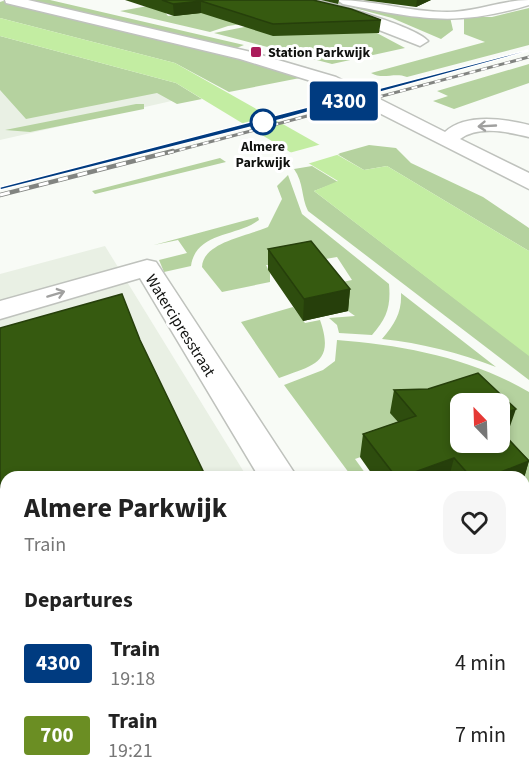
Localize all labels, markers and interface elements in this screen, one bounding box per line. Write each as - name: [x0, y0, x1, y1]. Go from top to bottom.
- place label: Station Parkwijk: [268, 43, 371, 63]
- marker: Station Parkwijk: [249, 45, 263, 59]
- line badge: 4300: [302, 82, 386, 120]
- text: 4300: [322, 86, 366, 116]
- marker: Almere Parkwijk: [250, 109, 276, 135]
- one-way arrow: [478, 121, 498, 132]
- place label: Almere Parkwijk: [236, 137, 291, 173]
- street label: Watercipresstraat: [140, 270, 221, 382]
- one-way arrow: [46, 288, 65, 299]
- north arrow: [450, 393, 510, 453]
- map controls: [450, 393, 510, 453]
- text: Almere Parkwijk: [24, 488, 227, 528]
- button: heart: [443, 491, 506, 554]
- text: Train: [24, 531, 66, 559]
- text: Departures: [24, 584, 133, 616]
- text: Train: [110, 633, 160, 665]
- text: 4 min: [455, 647, 506, 679]
- text: 4300: [36, 648, 80, 678]
- text: 19:18: [110, 665, 155, 693]
- text: Train: [108, 705, 158, 737]
- text: 7 min: [455, 719, 506, 751]
- text: 700: [40, 720, 74, 750]
- text: 19:21: [108, 737, 153, 765]

